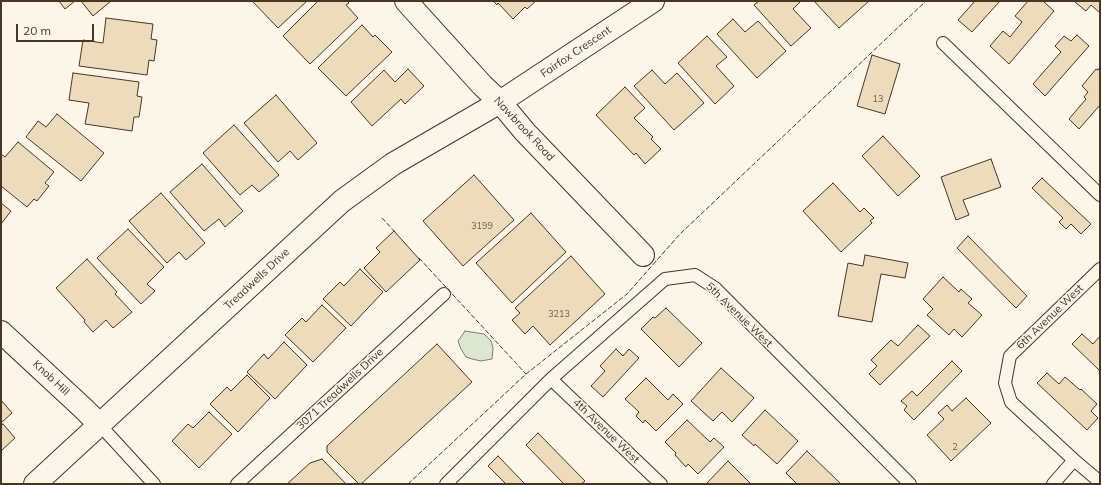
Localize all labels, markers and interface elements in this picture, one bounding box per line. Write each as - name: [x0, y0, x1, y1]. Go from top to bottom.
- scale bar: [18, 16, 96, 42]
- text: 20 m: [23, 23, 51, 38]
- street label: Fairfox Crescent: [538, 23, 614, 81]
- street label: Nawbrook Road: [491, 94, 557, 164]
- house number: 13: [873, 94, 883, 104]
- house number: 3199: [471, 221, 493, 231]
- street label: Treadwells Drive: [222, 245, 292, 313]
- street label: 5th Avenue West: [703, 280, 775, 350]
- street label: 6th Avenue West: [1014, 282, 1086, 352]
- house number: 3213: [548, 309, 570, 319]
- street label: 3071 Treadwells Drive: [294, 345, 386, 433]
- street label: Knob Hill: [30, 358, 72, 398]
- street label: 4th Avenue West: [570, 396, 642, 466]
- house number: 2: [952, 442, 958, 452]

